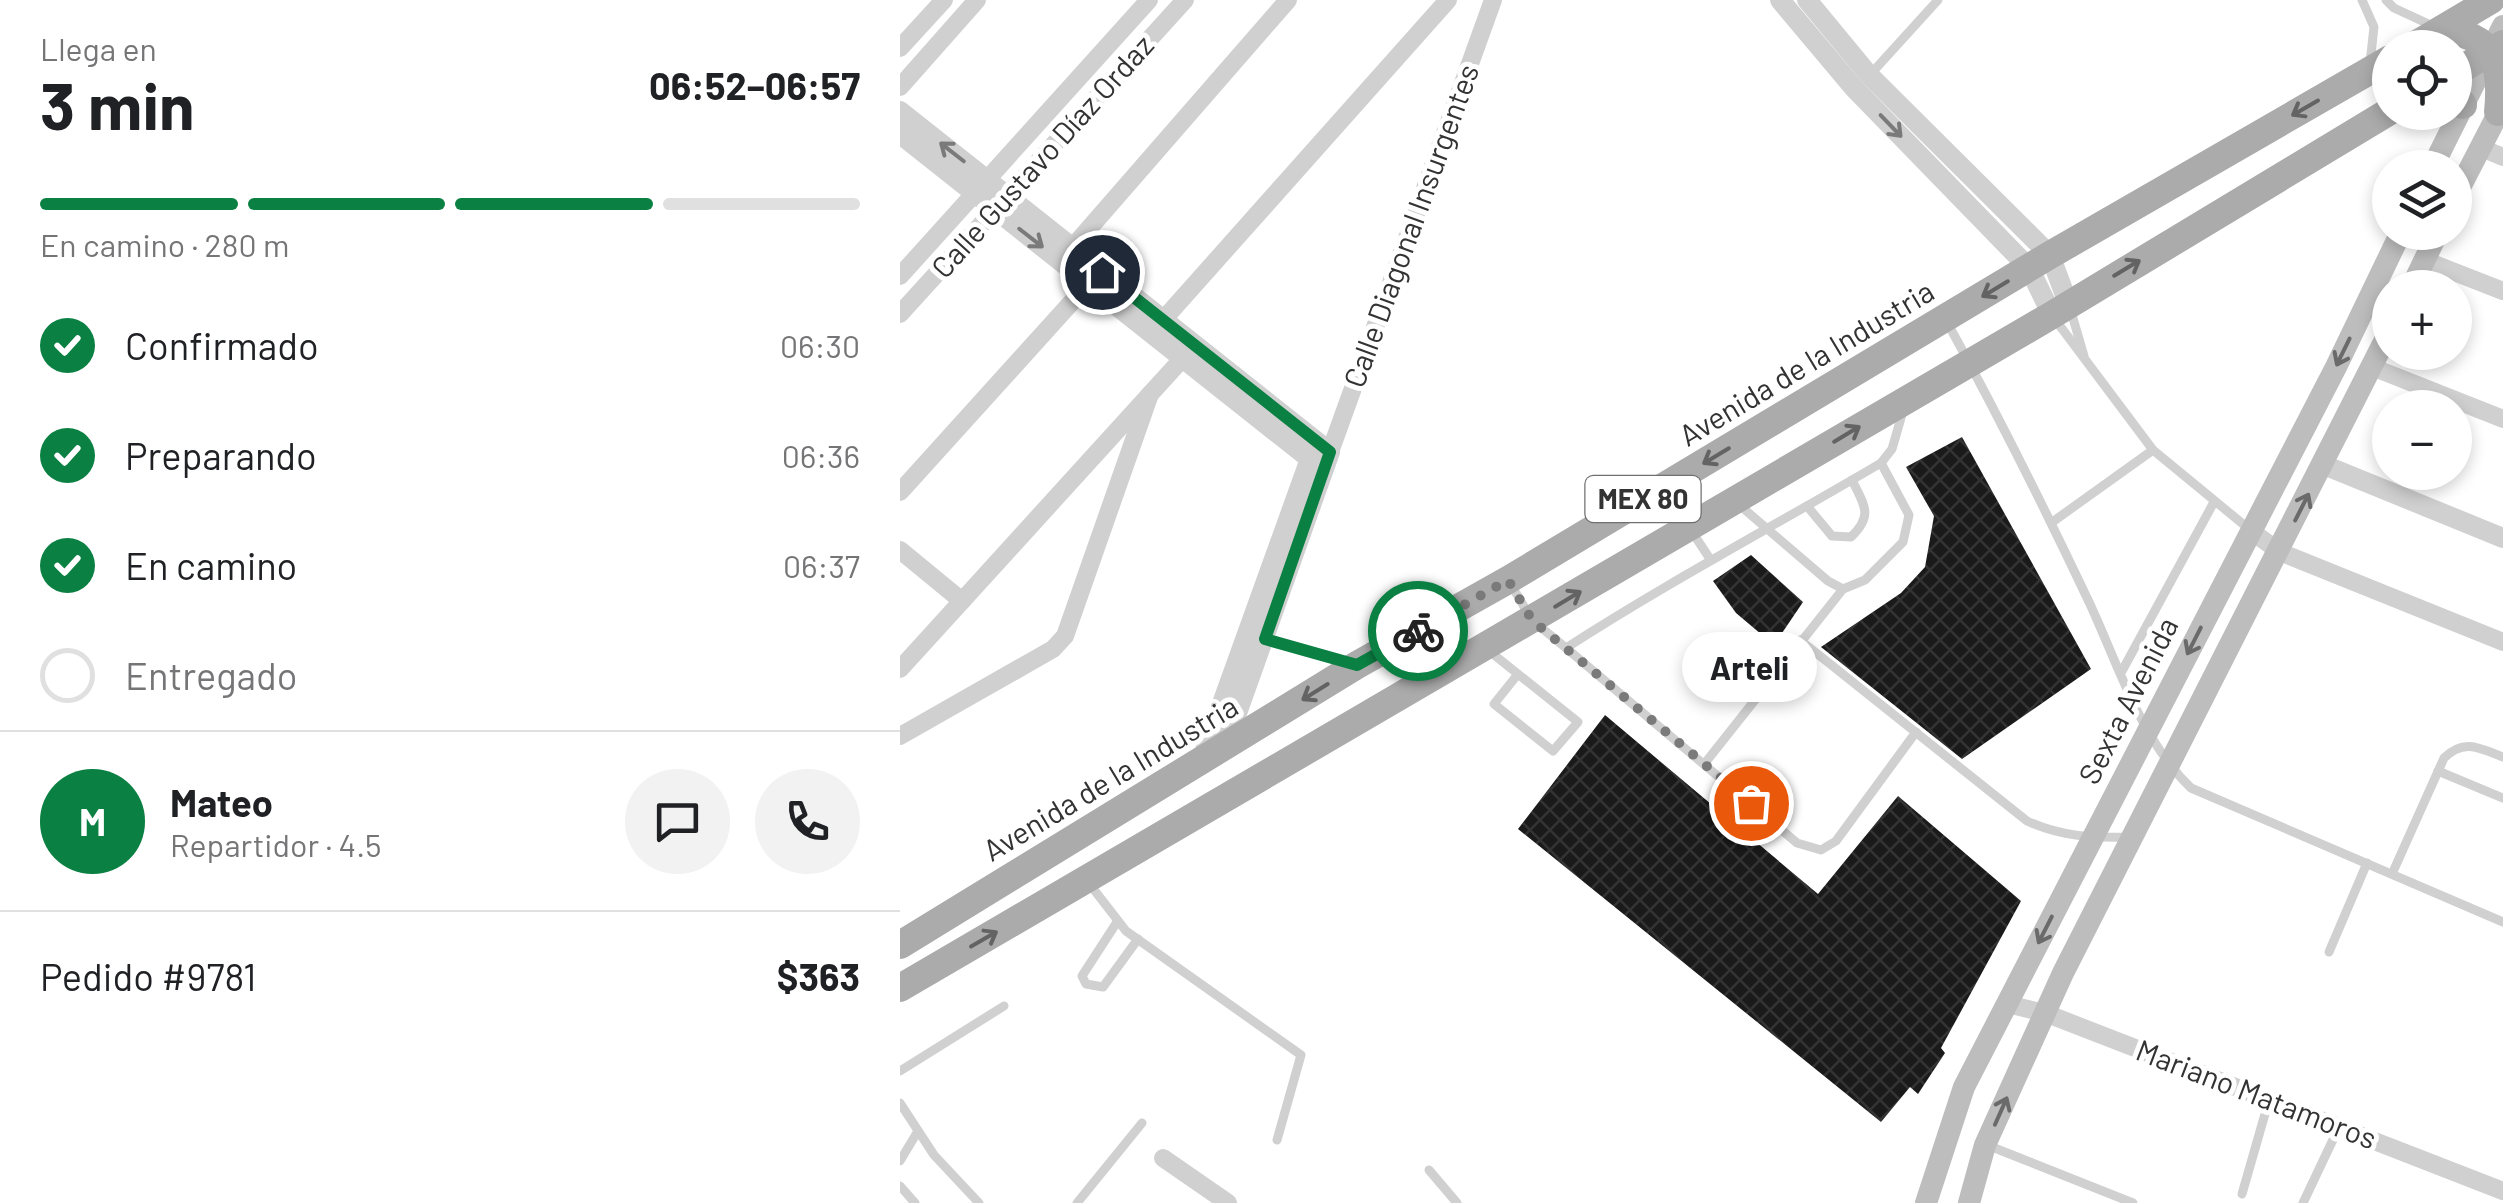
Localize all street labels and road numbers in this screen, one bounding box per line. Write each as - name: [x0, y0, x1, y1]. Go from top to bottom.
- street label: Calle Gustavo Díaz Ordaz: [923, 27, 1160, 284]
- street label: Calle Diagonal Insurgentes: [1335, 59, 1485, 392]
- street label: Avenida de la Industria: [1672, 272, 1940, 453]
- road number: MEX 80: [1586, 476, 1700, 522]
- street label: Sexta Avenida: [2070, 611, 2185, 789]
- street label: Avenida de la Industria: [976, 687, 1244, 868]
- street label: Mariano Matamoros: [2132, 1031, 2382, 1156]

